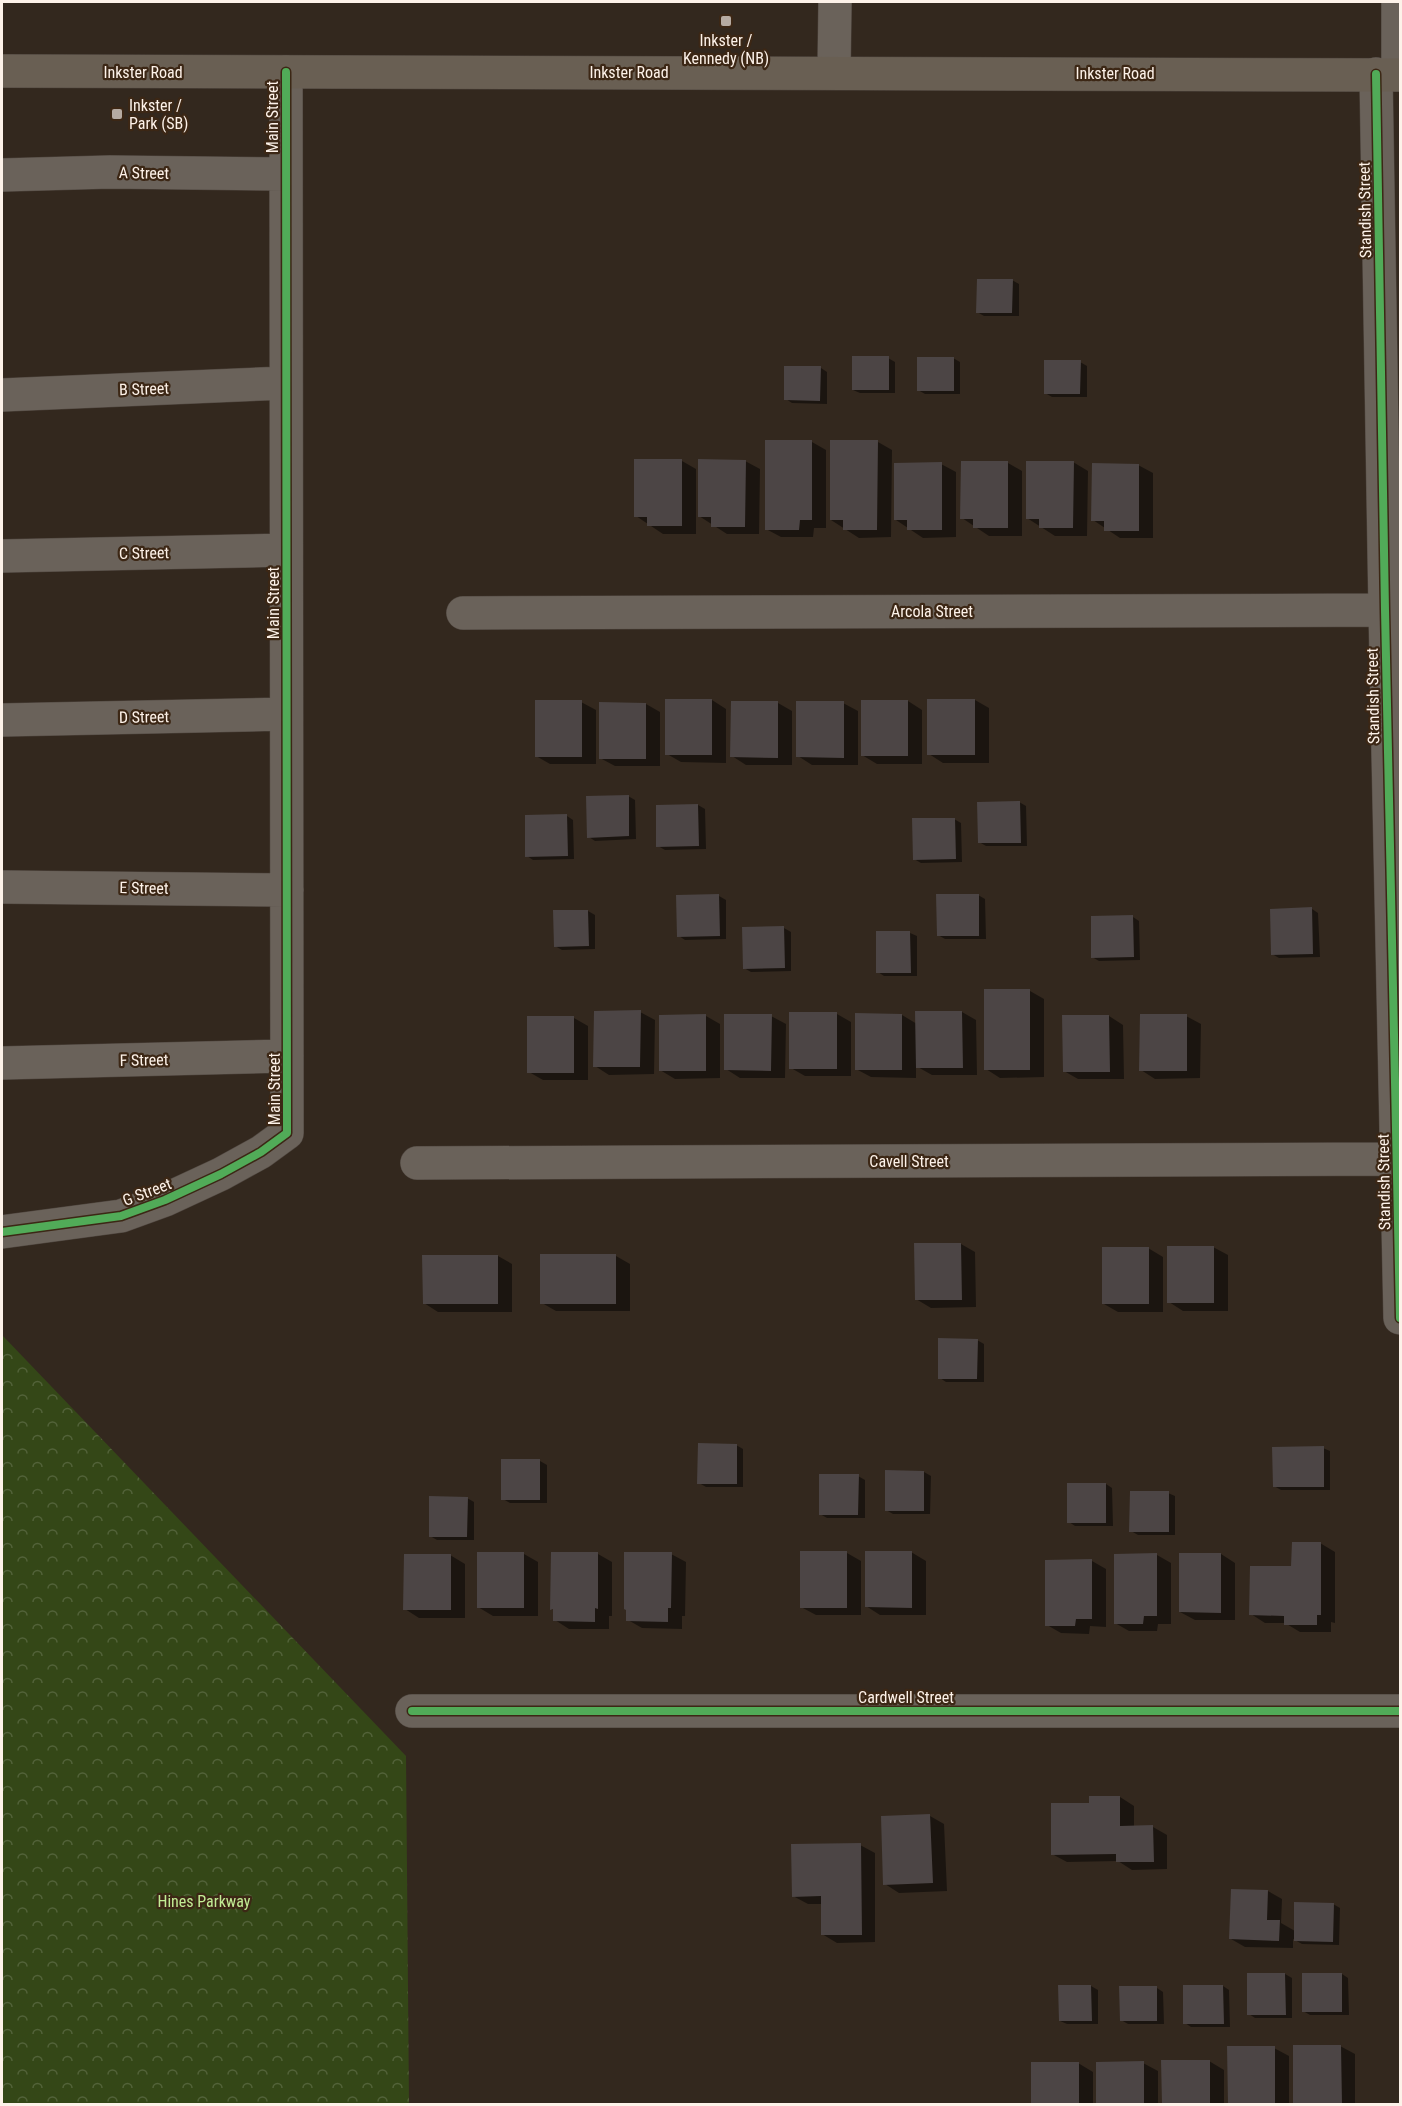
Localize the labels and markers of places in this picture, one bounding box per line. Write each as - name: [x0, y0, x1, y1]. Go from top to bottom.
- marker: Inkster / Kennedy (NB): [719, 14, 733, 28]
- place label: Inkster / Kennedy (NB): [683, 31, 769, 68]
- place label: Inkster / Park (SB): [129, 96, 188, 133]
- marker: Inkster / Park (SB): [110, 107, 124, 121]

